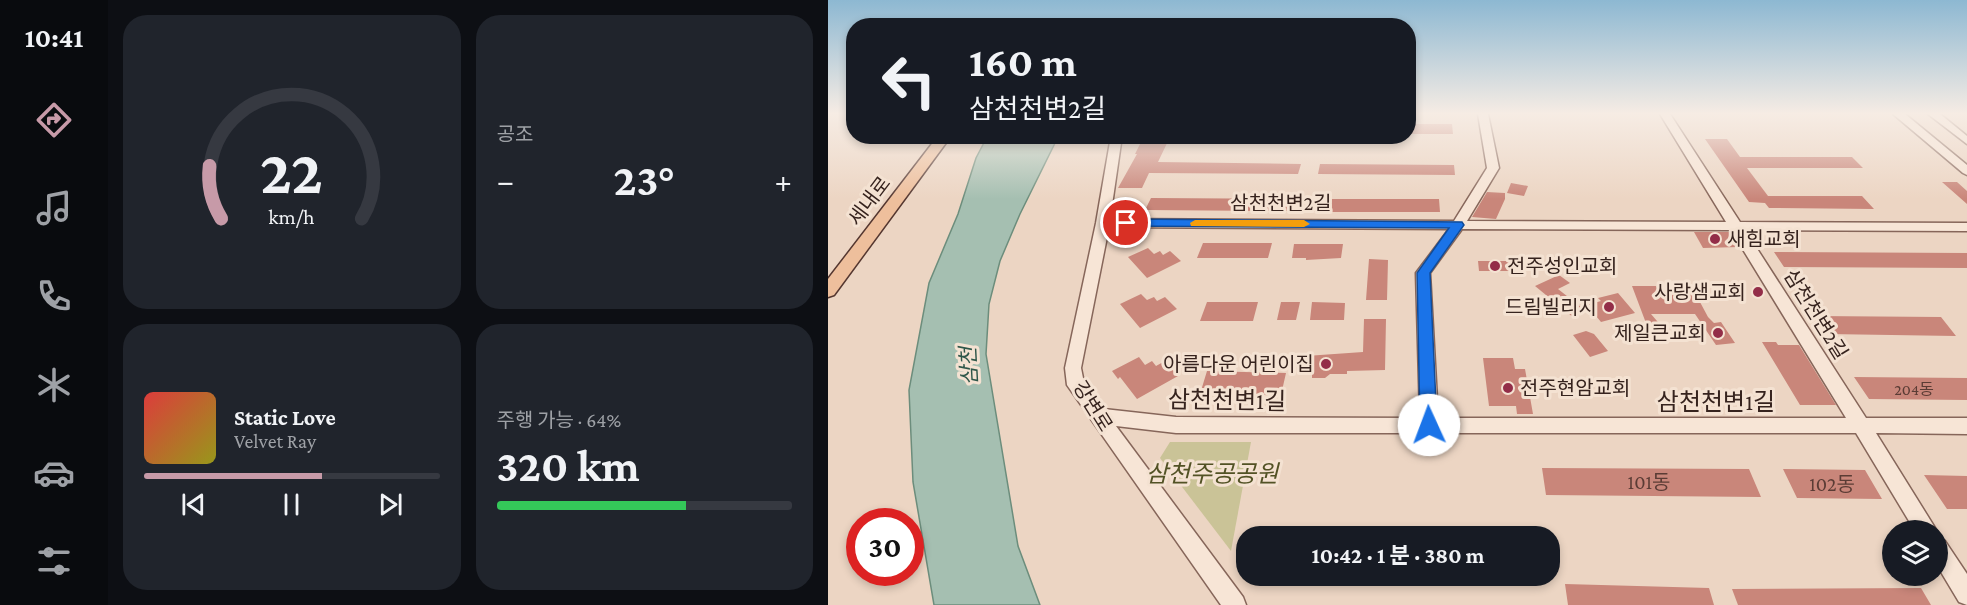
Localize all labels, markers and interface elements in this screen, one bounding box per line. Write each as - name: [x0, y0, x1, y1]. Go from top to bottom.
- text: 10:41: [25, 23, 83, 53]
- text: 160 m: [969, 38, 1077, 85]
- icon: left: [870, 42, 948, 120]
- text: 삼천천변2길: [969, 94, 1106, 124]
- icon: directions: [33, 99, 75, 141]
- text: 공조: [497, 123, 533, 145]
- text: 22: [260, 137, 323, 206]
- text: 23°: [613, 155, 675, 205]
- text: −: [497, 162, 514, 199]
- text: +: [775, 162, 792, 199]
- street label: 세내로: [844, 172, 894, 230]
- icon: music: [33, 187, 75, 229]
- street label: 삼천천변2길: [1230, 192, 1332, 214]
- pin: [1100, 197, 1151, 248]
- text: km/h: [269, 205, 315, 229]
- icon: arrive: [1109, 206, 1142, 239]
- place label: 새힘교회: [1727, 228, 1801, 250]
- marker: 새힘교회: [1708, 232, 1722, 246]
- place label: 전주성인교회: [1507, 255, 1617, 277]
- marker: 전주성인교회: [1488, 259, 1502, 273]
- street label: 삼천천변2길: [1780, 265, 1852, 363]
- icon: phone: [33, 275, 75, 317]
- place label: 사랑샘교회: [1654, 281, 1746, 303]
- marker: 사랑샘교회: [1751, 285, 1765, 299]
- place label: 드림빌리지: [1505, 296, 1597, 318]
- marker: 드림빌리지: [1602, 300, 1616, 314]
- place label: 제일큰교회: [1614, 322, 1706, 344]
- marker: 제일큰교회: [1711, 326, 1725, 340]
- water label: 삼천: [956, 343, 982, 386]
- place label: 아름다운 어린이집: [1163, 353, 1314, 375]
- marker: 아름다운 어린이집: [1319, 357, 1333, 371]
- icon: climate: [33, 364, 75, 406]
- street label: 강변로: [1069, 377, 1117, 435]
- place label: 전주현암교회: [1520, 377, 1630, 399]
- marker: 전주현암교회: [1501, 381, 1515, 395]
- house number: 204동: [1894, 381, 1934, 398]
- street label: 삼천천변1길: [1168, 385, 1286, 415]
- street label: 삼천천변1길: [1657, 388, 1775, 415]
- position arrow: [1397, 393, 1461, 457]
- text: Static Love: [234, 405, 336, 430]
- text: 주행 가능 · 64%: [497, 409, 621, 431]
- text: Velvet Ray: [234, 430, 316, 452]
- text: 320 km: [497, 441, 640, 491]
- icon: car: [33, 452, 75, 494]
- park label: 삼천주공공원: [1146, 460, 1280, 487]
- house number: 101동: [1628, 471, 1671, 493]
- house number: 102동: [1809, 473, 1855, 495]
- icon: previous: [177, 488, 210, 521]
- icon: pause: [275, 488, 308, 521]
- icon: next: [374, 488, 407, 521]
- speed limit sign: 30: [846, 508, 924, 586]
- map controls: [1882, 520, 1948, 586]
- button: layers: [1882, 520, 1948, 586]
- icon: filters: [33, 540, 75, 582]
- text: 10:42 · 1 분 · 380 m: [1312, 543, 1484, 568]

